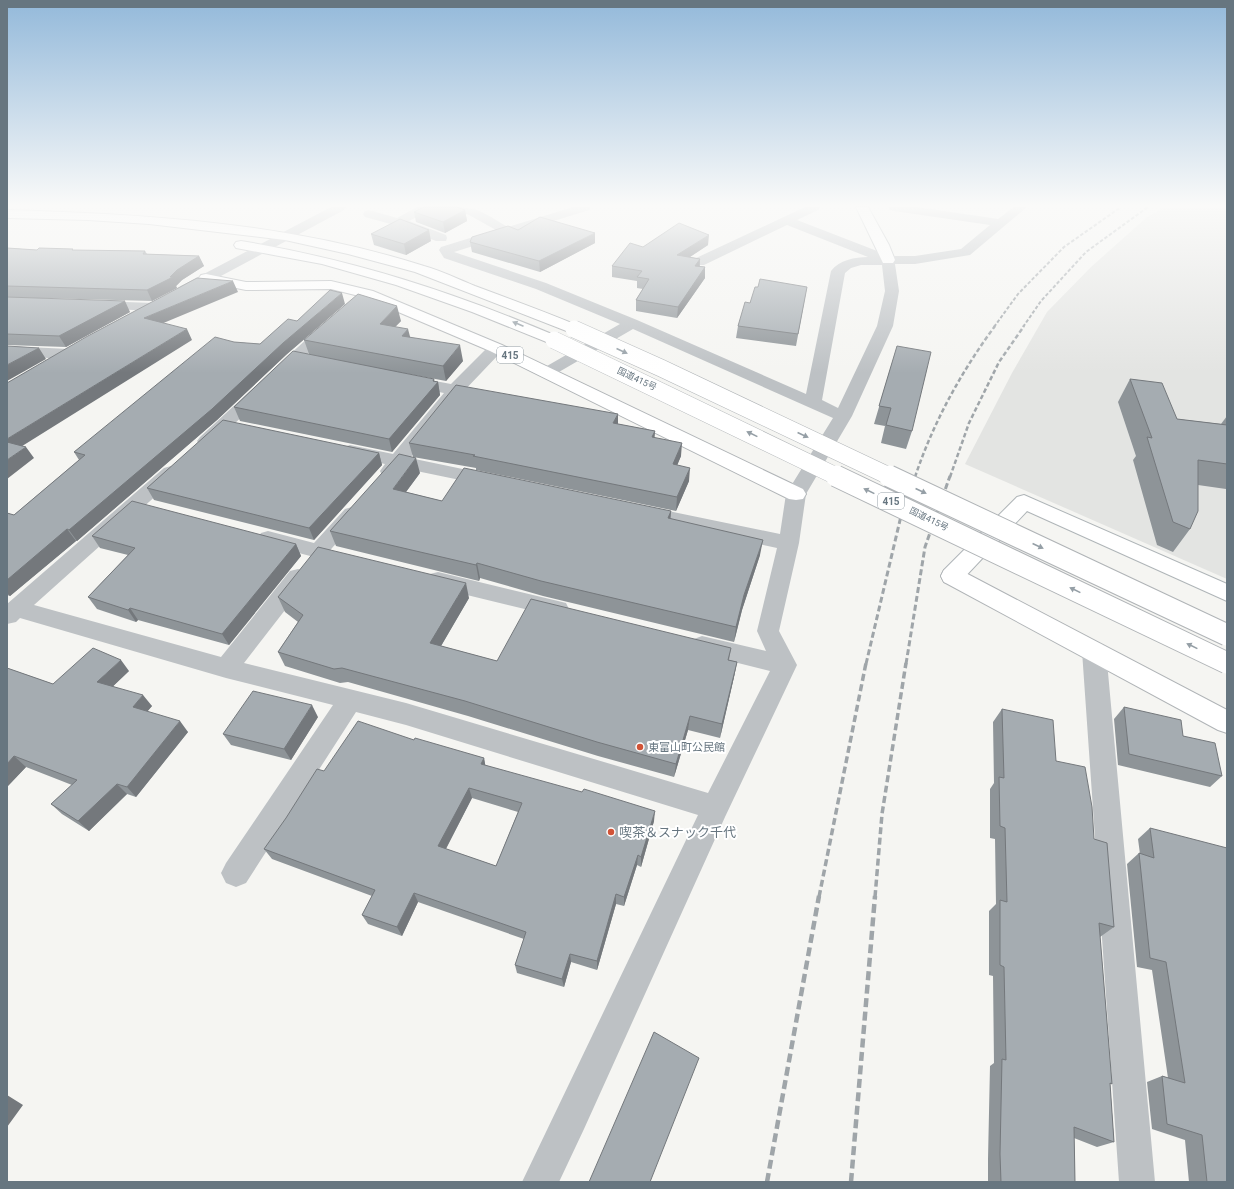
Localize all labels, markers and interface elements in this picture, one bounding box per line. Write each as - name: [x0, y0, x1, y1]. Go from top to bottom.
- one-way arrow: [512, 321, 524, 327]
- road number: 415: [497, 347, 523, 363]
- one-way arrow: [616, 348, 627, 354]
- street label: 国道415号: [616, 366, 658, 392]
- one-way arrow: [747, 431, 758, 437]
- one-way arrow: [797, 432, 809, 438]
- one-way arrow: [864, 488, 875, 494]
- one-way arrow: [915, 488, 926, 494]
- road number: 415: [878, 493, 904, 509]
- street label: 国道415号: [908, 505, 950, 533]
- one-way arrow: [1033, 543, 1044, 549]
- one-way arrow: [1069, 587, 1080, 593]
- one-way arrow: [1186, 643, 1198, 649]
- place label: 東富山町公民館: [648, 741, 725, 754]
- marker: 東富山町公民館: [635, 742, 645, 752]
- place label: 喫茶＆スナック千代: [619, 825, 736, 840]
- marker: 喫茶＆スナック千代: [606, 827, 616, 837]

